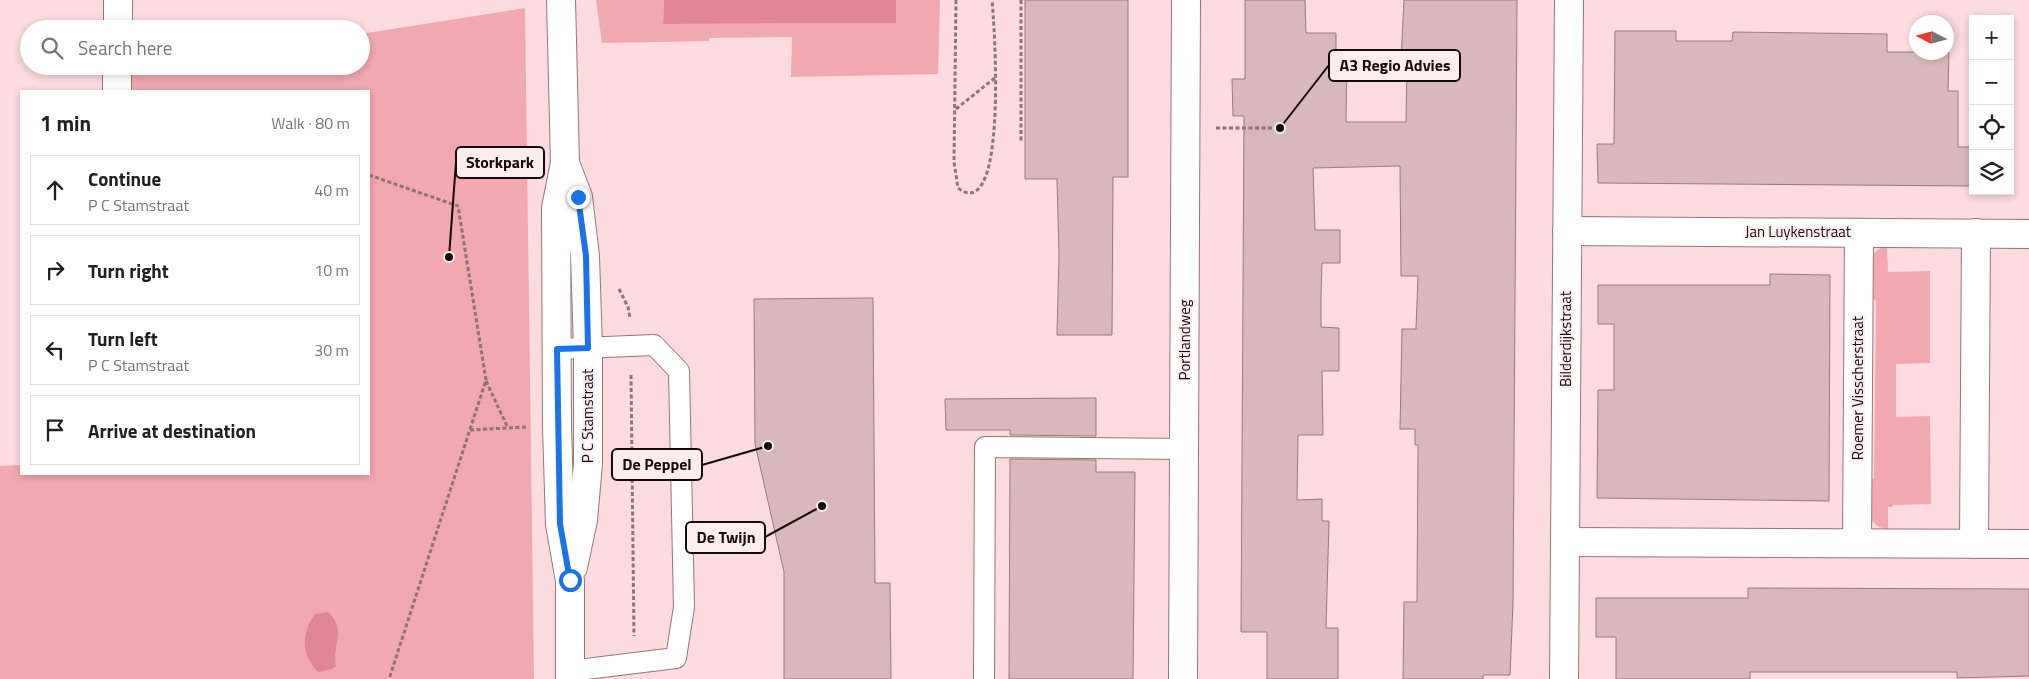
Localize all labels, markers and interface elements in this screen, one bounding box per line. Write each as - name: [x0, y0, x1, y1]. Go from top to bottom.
- north arrow: [1909, 15, 1954, 60]
- map controls: [1969, 15, 2014, 195]
- button: +: [1969, 15, 2014, 60]
- search box: [20, 20, 370, 75]
- text: Search here: [78, 33, 172, 62]
- icon: search: [38, 34, 66, 62]
- callout: A3 Regio Advies: [1329, 50, 1460, 81]
- text: A3 Regio Advies: [1340, 53, 1450, 77]
- button: −: [1969, 60, 2014, 105]
- button: locate: [1969, 105, 2014, 150]
- text: 1 min: [40, 107, 91, 139]
- text: Walk · 80 m: [271, 111, 350, 135]
- callout: Storkpark: [456, 147, 544, 178]
- text: Storkpark: [466, 150, 535, 174]
- button: layers: [1969, 150, 2014, 195]
- text: Continue: [88, 164, 161, 193]
- icon: ahead: [41, 176, 69, 204]
- text: 40 m: [314, 178, 349, 202]
- route end: [567, 186, 590, 209]
- text: P C Stamstraat: [88, 193, 189, 217]
- street label: Jan Luykenstraat: [1745, 220, 1852, 243]
- icon: right: [41, 256, 69, 284]
- text: Turn right: [88, 256, 169, 285]
- text: 10 m: [314, 258, 349, 282]
- street label: Bilderdijkstraat: [1554, 290, 1577, 387]
- street label: Portlandweg: [1173, 299, 1196, 380]
- street label: Roemer Visscherstraat: [1846, 315, 1869, 460]
- text: Turn left: [88, 324, 158, 353]
- icon: left: [41, 336, 69, 364]
- text: 30 m: [314, 338, 349, 362]
- text: P C Stamstraat: [88, 353, 189, 377]
- street label: P C Stamstraat: [576, 368, 599, 463]
- icon: arrive: [41, 416, 69, 444]
- text: Arrive at destination: [88, 416, 256, 445]
- callout: De Peppel: [612, 449, 702, 480]
- text: De Peppel: [622, 452, 692, 476]
- callout: De Twijn: [686, 522, 765, 553]
- text: De Twijn: [697, 525, 755, 549]
- route start: [559, 569, 582, 592]

